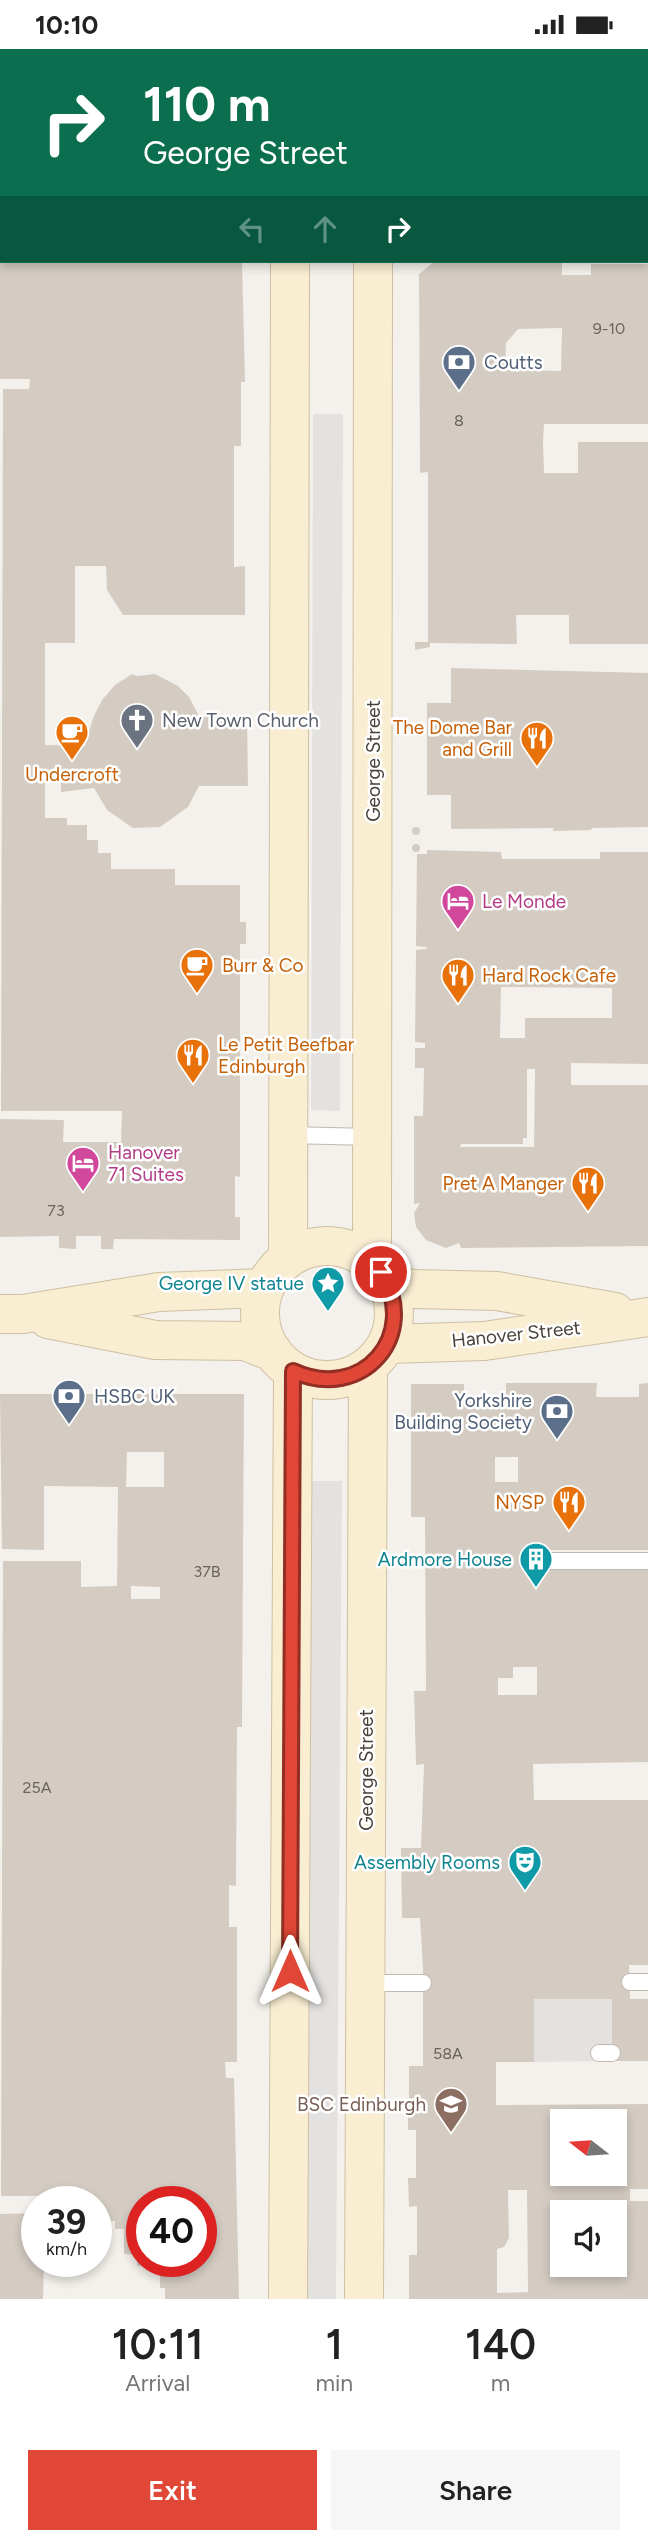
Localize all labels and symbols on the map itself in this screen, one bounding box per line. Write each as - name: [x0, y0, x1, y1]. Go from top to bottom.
- house number: 9-10: [593, 319, 625, 338]
- bank icon: Coutts: [440, 343, 478, 392]
- place label: Coutts: [484, 351, 543, 374]
- house number: 8: [454, 411, 464, 430]
- street label: George Street: [362, 700, 385, 822]
- church icon: New Town Church: [118, 701, 156, 750]
- place label: New Town Church: [162, 709, 319, 732]
- cafe icon: Undercroft: [53, 713, 91, 762]
- place label: The Dome Bar and Grill: [393, 716, 513, 761]
- restaurant icon: The Dome Bar and Grill: [518, 719, 556, 768]
- place label: Undercroft: [25, 763, 119, 786]
- hotel icon: Le Monde: [439, 882, 477, 931]
- place label: Le Monde: [482, 890, 566, 913]
- cafe icon: Burr & Co: [178, 946, 216, 995]
- place label: Burr & Co: [222, 954, 303, 977]
- restaurant icon: Hard Rock Cafe: [439, 956, 477, 1005]
- place label: Hard Rock Cafe: [482, 964, 616, 987]
- place label: Le Petit Beefbar Edinburgh: [218, 1033, 355, 1078]
- restaurant icon: Le Petit Beefbar Edinburgh: [174, 1036, 212, 1085]
- place label: Hanover 71 Suites: [108, 1141, 184, 1186]
- hotel icon: Hanover 71 Suites: [64, 1144, 102, 1193]
- restaurant icon: Pret A Manger: [569, 1164, 607, 1213]
- place label: Pret A Manger: [443, 1172, 565, 1195]
- house number: 73: [47, 1201, 65, 1220]
- pin: [351, 1242, 411, 1302]
- place icon: George IV statue: [309, 1264, 347, 1313]
- place label: George IV statue: [159, 1272, 304, 1295]
- street label: Hanover Street: [450, 1316, 582, 1352]
- bank icon: HSBC UK: [50, 1377, 88, 1426]
- place label: HSBC UK: [94, 1385, 175, 1408]
- place label: Yorkshire Building Society: [394, 1389, 532, 1434]
- bank icon: Yorkshire Building Society: [538, 1392, 576, 1441]
- restaurant icon: NYSP: [550, 1483, 588, 1532]
- place label: NYSP: [495, 1491, 544, 1514]
- building icon: Ardmore House: [517, 1540, 555, 1589]
- place label: Ardmore House: [378, 1548, 512, 1571]
- house number: 37B: [193, 1562, 221, 1581]
- street label: George Street: [355, 1709, 378, 1831]
- house number: 25A: [23, 1778, 52, 1797]
- theatre icon: Assembly Rooms: [506, 1843, 544, 1892]
- place label: Assembly Rooms: [354, 1851, 500, 1874]
- position arrow: [253, 1934, 327, 2008]
- house number: 58A: [433, 2044, 463, 2063]
- school or university icon: BSC Edinburgh: [432, 2085, 470, 2134]
- place label: BSC Edinburgh: [297, 2093, 426, 2116]
- north arrow: [550, 2109, 626, 2186]
- speed limit sign: 40: [126, 2186, 217, 2277]

